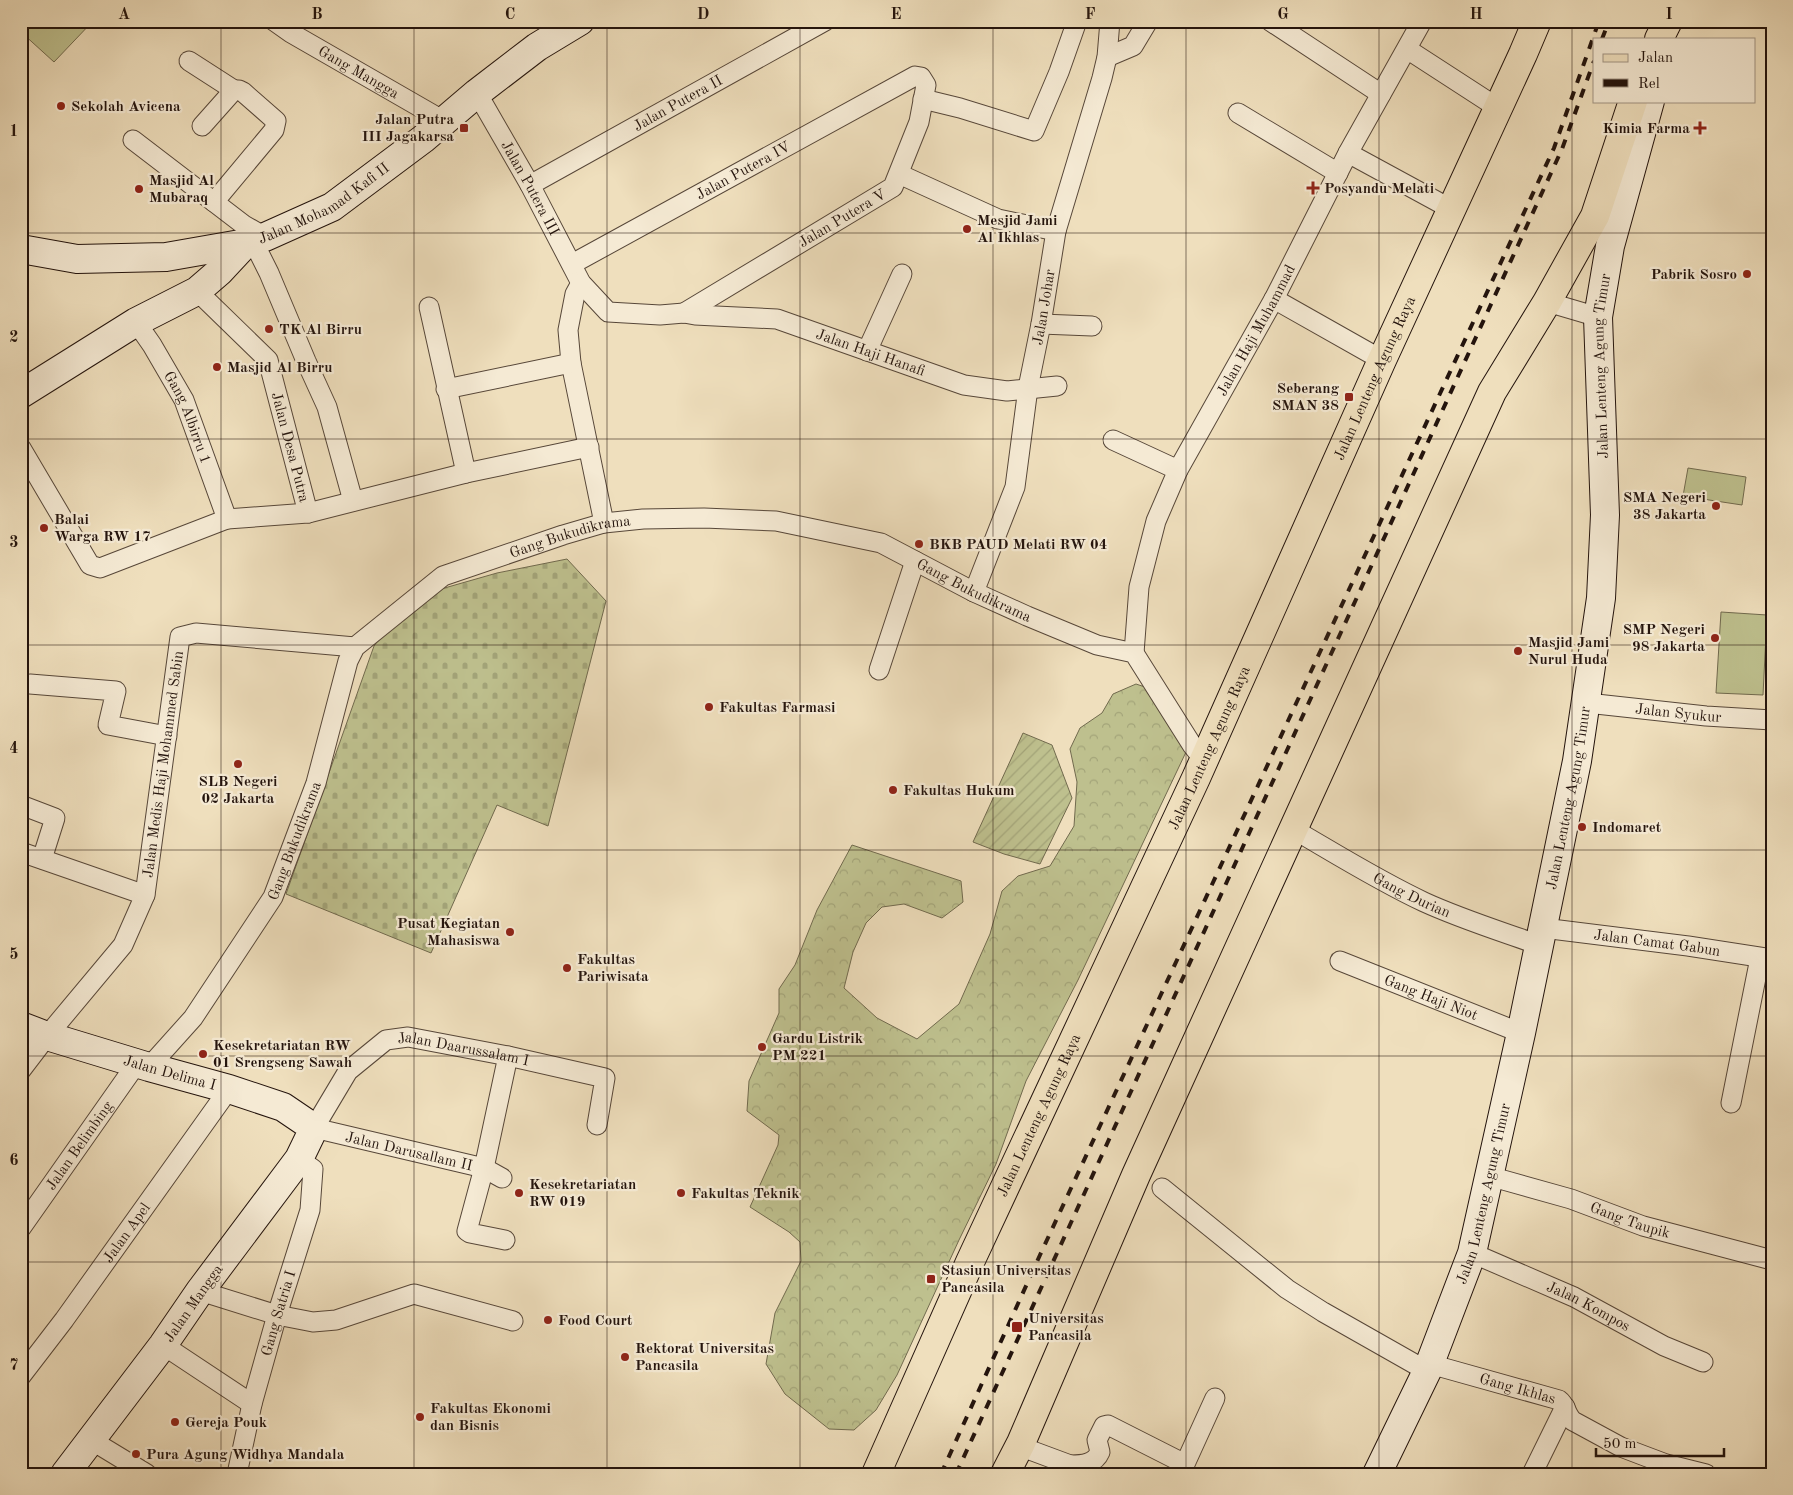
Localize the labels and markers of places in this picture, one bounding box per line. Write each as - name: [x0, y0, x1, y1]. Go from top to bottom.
- marker: Sekolah Avicena: [55, 100, 67, 112]
- place label: Sekolah Avicena: [71, 100, 181, 115]
- place label: Jalan Putra III Jagakarsa: [362, 113, 454, 145]
- marker: Jalan Putra III Jagakarsa: [458, 122, 470, 134]
- place label: Kimia Farma: [1602, 122, 1690, 137]
- marker: Kimia Farma: [1694, 122, 1706, 134]
- place label: Masjid Al Mubaraq: [149, 174, 214, 206]
- marker: Posyandu Melati: [1306, 181, 1320, 195]
- place label: Posyandu Melati: [1324, 182, 1434, 197]
- marker: Masjid Al Mubaraq: [133, 183, 145, 195]
- place label: Mesjid Jami Al Ikhlas: [977, 214, 1058, 246]
- marker: Mesjid Jami Al Ikhlas: [961, 223, 973, 235]
- place label: Pabrik Sosro: [1651, 268, 1737, 283]
- marker: Pabrik Sosro: [1741, 268, 1753, 280]
- marker: TK Al Birru: [263, 323, 275, 335]
- place label: TK Al Birru: [279, 323, 362, 338]
- marker: Masjid Al Birru: [211, 361, 223, 373]
- place label: Masjid Al Birru: [227, 361, 332, 376]
- place label: Seberang SMAN 38: [1272, 382, 1340, 414]
- marker: Seberang SMAN 38: [1343, 391, 1355, 403]
- place label: SMA Negeri 38 Jakarta: [1623, 491, 1706, 523]
- marker: SMA Negeri 38 Jakarta: [1710, 500, 1722, 512]
- place label: Balai Warga RW 17: [54, 513, 151, 545]
- marker: Balai Warga RW 17: [38, 522, 50, 534]
- marker: BKB PAUD Melati RW 04: [913, 538, 925, 550]
- place label: BKB PAUD Melati RW 04: [929, 538, 1107, 553]
- place label: SMP Negeri 98 Jakarta: [1623, 623, 1705, 655]
- marker: SMP Negeri 98 Jakarta: [1709, 632, 1721, 644]
- place label: Masjid Jami Nurul Huda: [1528, 636, 1609, 668]
- marker: Masjid Jami Nurul Huda: [1512, 645, 1524, 657]
- marker: Fakultas Farmasi: [703, 701, 715, 713]
- place label: Fakultas Farmasi: [719, 701, 835, 716]
- marker: SLB Negeri 02 Jakarta: [232, 758, 244, 770]
- place label: SLB Negeri 02 Jakarta: [198, 775, 278, 807]
- marker: Fakultas Hukum: [887, 784, 899, 796]
- place label: Fakultas Hukum: [903, 784, 1014, 799]
- marker: Indomaret: [1576, 821, 1588, 833]
- place label: Indomaret: [1592, 821, 1662, 836]
- place label: Pusat Kegiatan Mahasiswa: [397, 917, 500, 949]
- marker: Pusat Kegiatan Mahasiswa: [504, 926, 516, 938]
- place label: Fakultas Pariwisata: [577, 953, 649, 985]
- marker: Fakultas Pariwisata: [561, 962, 573, 974]
- place label: Gardu Listrik PM 221: [772, 1032, 864, 1064]
- place label: Kesekretariatan RW 01 Srengseng Sawah: [213, 1039, 352, 1071]
- marker: Gardu Listrik PM 221: [756, 1041, 768, 1053]
- marker: Kesekretariatan RW 01 Srengseng Sawah: [197, 1048, 209, 1060]
- place label: Kesekretariatan RW 019: [529, 1178, 636, 1210]
- marker: Kesekretariatan RW 019: [513, 1187, 525, 1199]
- marker: Fakultas Teknik: [675, 1187, 687, 1199]
- place label: Fakultas Teknik: [691, 1187, 800, 1202]
- place label: Stasiun Universitas Pancasila: [941, 1264, 1071, 1296]
- marker: Stasiun Universitas Pancasila: [925, 1273, 937, 1285]
- place label: Universitas Pancasila: [1028, 1312, 1104, 1344]
- marker: Food Court: [542, 1314, 554, 1326]
- place label: Food Court: [558, 1314, 633, 1329]
- marker: Universitas Pancasila: [1010, 1320, 1024, 1334]
- place label: Rektorat Universitas Pancasila: [635, 1342, 774, 1374]
- marker: Rektorat Universitas Pancasila: [619, 1351, 631, 1363]
- place label: Fakultas Ekonomi dan Bisnis: [430, 1402, 551, 1434]
- marker: Fakultas Ekonomi dan Bisnis: [414, 1411, 426, 1423]
- marker: Gereja Pouk: [169, 1416, 181, 1428]
- place label: Gereja Pouk: [185, 1416, 268, 1431]
- marker: Pura Agung Widhya Mandala: [130, 1448, 142, 1460]
- place label: Pura Agung Widhya Mandala: [146, 1448, 345, 1463]

